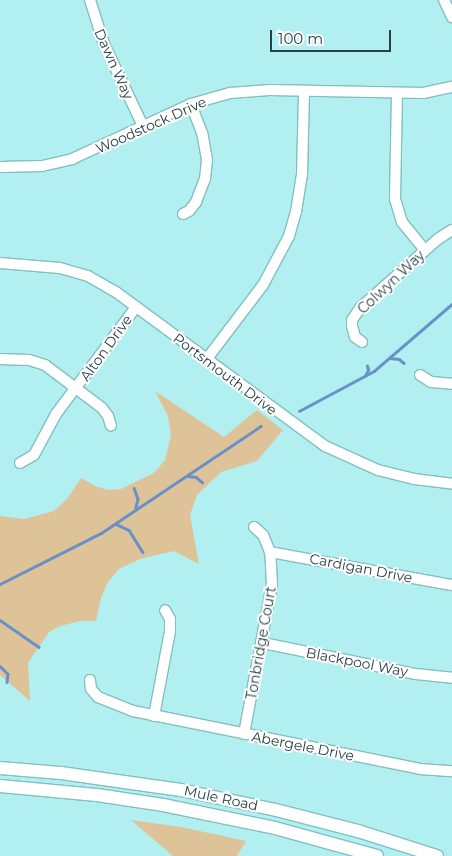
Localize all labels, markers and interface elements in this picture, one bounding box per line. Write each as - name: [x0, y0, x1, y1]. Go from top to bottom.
- scale bar: [272, 20, 393, 52]
- street label: Dawn Way: [91, 26, 137, 102]
- text: 100 m: [278, 29, 323, 48]
- street label: Woodstock Drive: [93, 93, 209, 157]
- street label: Colwyn Way: [354, 247, 428, 317]
- street label: Alton Drive: [76, 312, 136, 384]
- street label: Portsmouth Drive: [170, 330, 280, 418]
- street label: Cardigan Drive: [308, 550, 414, 586]
- street label: Tonbridge Court: [243, 585, 279, 701]
- street label: Blackpool Way: [305, 644, 409, 680]
- street label: Abergele Drive: [250, 728, 356, 764]
- street label: Mule Road: [182, 782, 260, 814]

